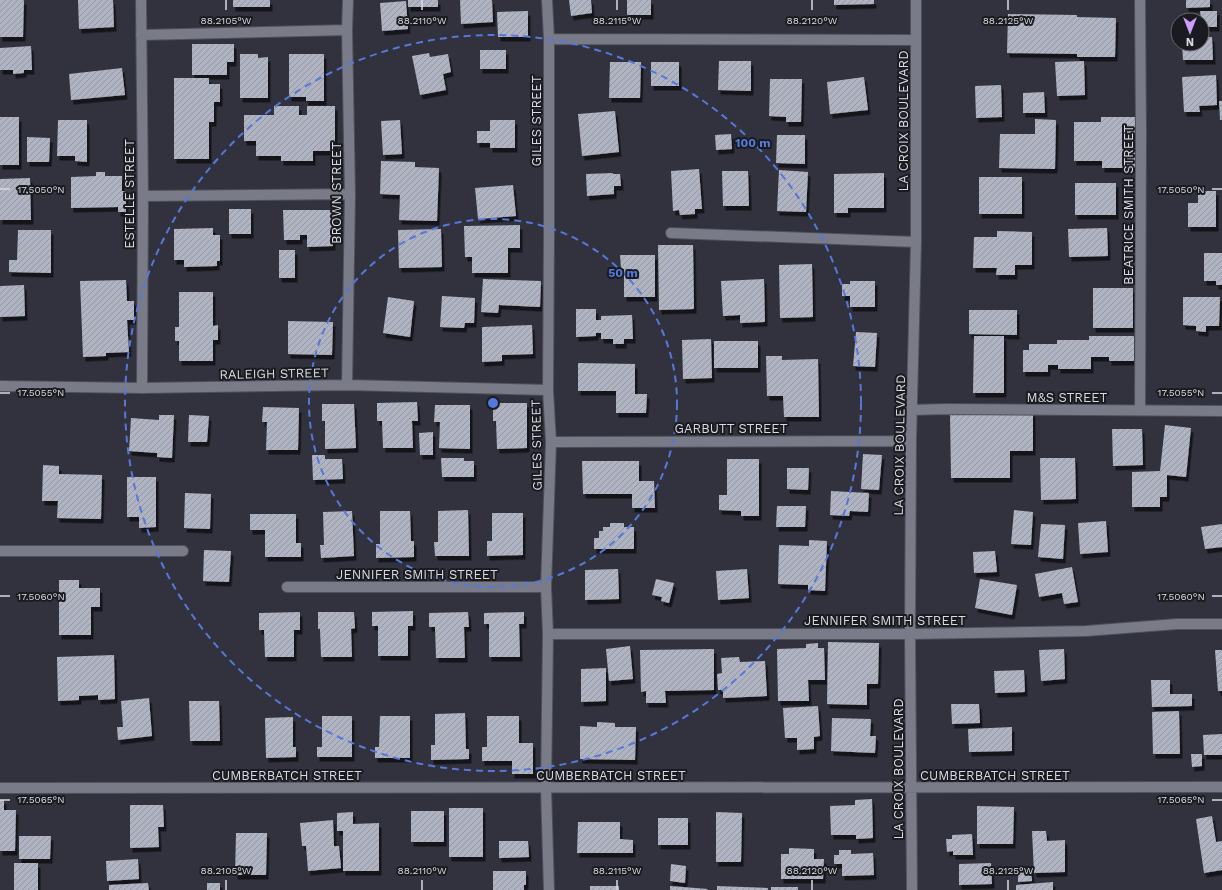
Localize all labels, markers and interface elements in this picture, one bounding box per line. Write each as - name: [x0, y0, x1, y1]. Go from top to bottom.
- north arrow: [1170, 12, 1210, 52]
- text: 88.2105°W: [201, 15, 252, 26]
- text: 88.2110°W: [397, 15, 447, 26]
- text: 88.2115°W: [593, 15, 642, 26]
- text: 88.2120°W: [787, 15, 838, 26]
- text: 88.2125°W: [983, 15, 1034, 26]
- text: N: [1186, 35, 1194, 48]
- street label: LA CROIX BOULEVARD: [896, 50, 911, 192]
- street label: GILES STREET: [529, 75, 544, 166]
- street label: BEATRICE SMITH STREET: [1121, 125, 1136, 285]
- text: 100 m: [735, 136, 771, 150]
- street label: ESTELLE STREET: [122, 139, 137, 249]
- street label: BROWN STREET: [329, 142, 344, 244]
- text: 17.5050°N: [17, 184, 65, 195]
- text: 17.5050°N: [1157, 184, 1205, 195]
- text: 50 m: [608, 266, 638, 280]
- street label: RALEIGH STREET: [219, 365, 329, 382]
- street label: LA CROIX BOULEVARD: [891, 374, 908, 516]
- text: 17.5055°N: [18, 387, 64, 398]
- text: 17.5055°N: [1158, 387, 1204, 398]
- street label: M&S STREET: [1027, 390, 1108, 405]
- centre of rings: [486, 396, 500, 410]
- street label: GILES STREET: [528, 399, 545, 491]
- street label: GARBUTT STREET: [675, 421, 788, 436]
- street label: JENNIFER SMITH STREET: [336, 567, 498, 582]
- text: 17.5060°N: [17, 591, 65, 602]
- text: 17.5060°N: [1157, 591, 1205, 602]
- street label: JENNIFER SMITH STREET: [804, 613, 966, 628]
- street label: LA CROIX BOULEVARD: [891, 698, 906, 840]
- street label: CUMBERBATCH STREET: [212, 768, 362, 783]
- street label: CUMBERBATCH STREET: [536, 768, 686, 783]
- street label: CUMBERBATCH STREET: [920, 768, 1070, 783]
- text: 17.5065°N: [17, 794, 65, 805]
- text: 17.5065°N: [1157, 794, 1205, 805]
- text: 88.2105°W: [201, 865, 252, 876]
- text: 88.2110°W: [397, 865, 447, 876]
- text: 88.2115°W: [593, 865, 642, 876]
- text: 88.2120°W: [787, 865, 838, 876]
- text: 88.2125°W: [983, 865, 1034, 876]

